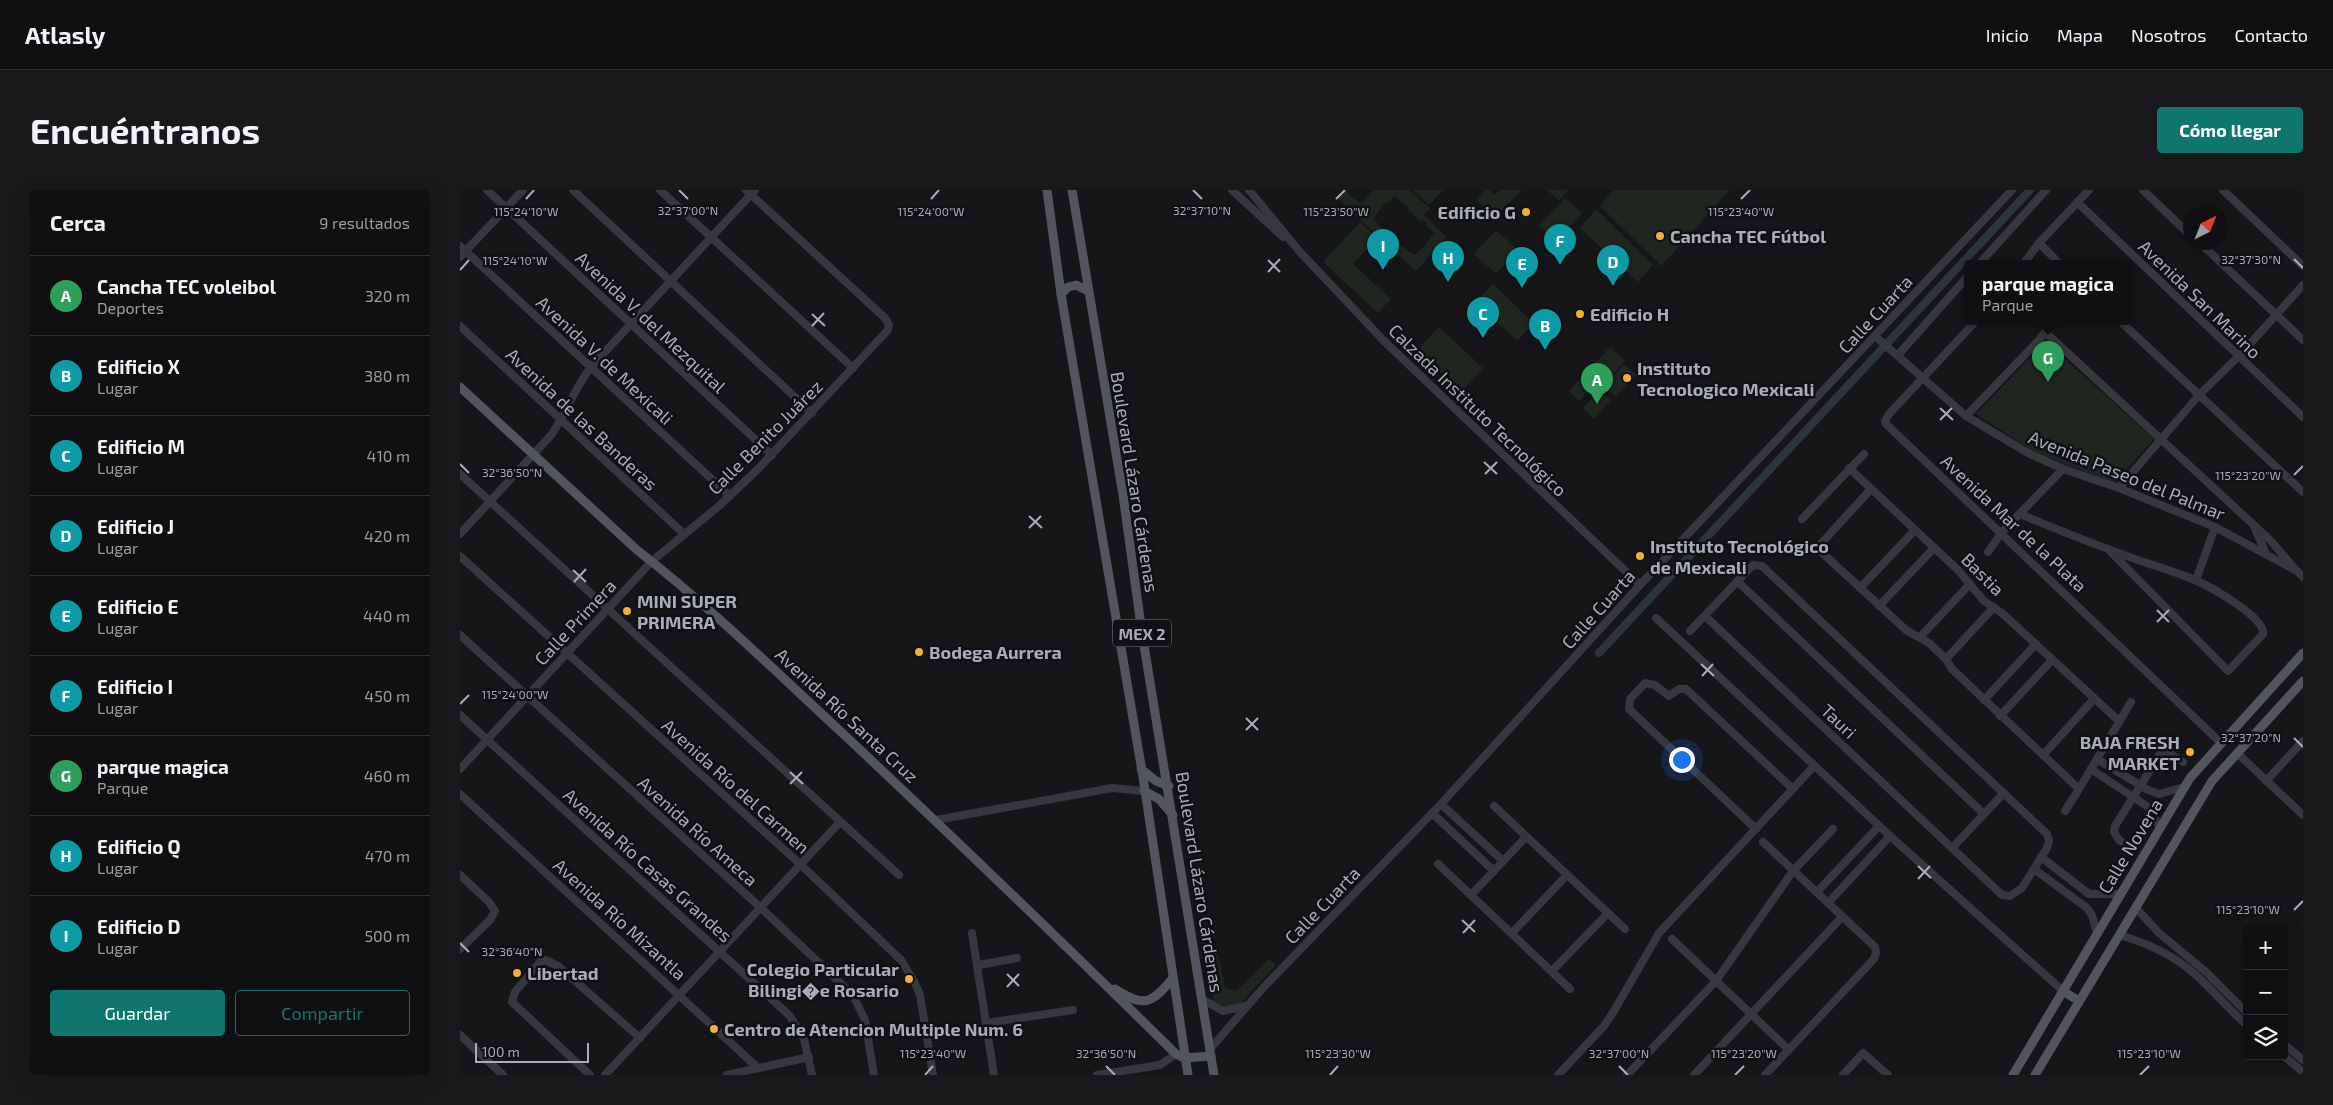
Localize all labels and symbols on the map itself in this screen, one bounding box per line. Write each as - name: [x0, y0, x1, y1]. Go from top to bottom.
- place label: Edificio G: [1438, 201, 1516, 223]
- text: 32°37'00"N: [658, 203, 718, 217]
- text: 32°37'10"N: [1173, 203, 1231, 217]
- text: 115°24'10"W: [494, 204, 558, 218]
- text: 115°24'00"W: [897, 204, 965, 218]
- text: 115°23'50"W: [1303, 204, 1369, 218]
- text: 115°23'40"W: [1708, 204, 1774, 218]
- north arrow: [2183, 205, 2228, 250]
- marker: Edificio G: [1520, 206, 1532, 218]
- pin: F: [1544, 224, 1576, 265]
- place label: Cancha TEC Fútbol: [1670, 225, 1826, 247]
- pin: I: [1367, 229, 1399, 270]
- marker: Cancha TEC Fútbol: [1654, 230, 1666, 242]
- street label: Avenida San Marino: [2134, 235, 2266, 363]
- pin: H: [1432, 241, 1464, 282]
- pin: D: [1597, 245, 1629, 286]
- street label: Avenida V. del Mezquital: [571, 247, 731, 398]
- pin: E: [1506, 247, 1538, 288]
- text: 32°37'30"N: [2221, 252, 2281, 266]
- text: 115°24'10"W: [483, 253, 547, 267]
- street label: Calle Cuarta: [1833, 270, 1917, 358]
- street label: Avenida V. de Mexicali: [532, 291, 678, 429]
- pin: C: [1467, 297, 1499, 338]
- place label: Edificio H: [1590, 303, 1669, 325]
- marker: Edificio H: [1574, 308, 1586, 320]
- pin: B: [1529, 309, 1561, 350]
- street label: Calzada Instituto Tecnológico: [1384, 319, 1572, 501]
- pin: G: [2032, 341, 2064, 382]
- street label: Avenida de las Banderas: [502, 343, 662, 495]
- place label: Instituto Tecnologico Mexicali: [1637, 357, 1814, 400]
- pin: A: [1581, 363, 1613, 404]
- street label: Boulevard Lázaro Cárdenas: [1107, 370, 1163, 594]
- marker: Instituto Tecnologico Mexicali: [1621, 372, 1633, 384]
- street label: Calle Benito Juárez: [703, 375, 827, 499]
- street label: Avenida Paseo del Palmar: [2025, 425, 2229, 525]
- street label: Avenida Mar de la Plata: [1936, 450, 2092, 596]
- text: 32°36'50"N: [482, 465, 542, 479]
- text: 115°23'20"W: [2215, 468, 2281, 482]
- place label: Instituto Tecnológico de Mexicali: [1650, 535, 1829, 578]
- street label: Bastia: [1957, 548, 2009, 600]
- marker: Instituto Tecnológico de Mexicali: [1634, 550, 1646, 562]
- street label: Calle Cuarta: [1557, 565, 1639, 653]
- street label: Calle Primera: [530, 575, 620, 669]
- place label: MINI SUPER PRIMERA: [637, 590, 737, 633]
- marker: MINI SUPER PRIMERA: [621, 605, 633, 617]
- road number: MEX 2: [1113, 619, 1171, 646]
- place label: Bodega Aurrera: [929, 641, 1062, 663]
- street label: Avenida Río Santa Cruz: [771, 643, 923, 787]
- marker: Bodega Aurrera: [913, 646, 925, 658]
- text: 115°24'00"W: [481, 687, 549, 701]
- street label: Tauri: [1817, 699, 1861, 743]
- street label: Avenida Río del Carmen: [658, 714, 814, 858]
- text: 32°37'20"N: [2221, 730, 2281, 744]
- place label: BAJA FRESH MARKET: [2080, 731, 2180, 774]
- marker: BAJA FRESH MARKET: [2184, 746, 2196, 758]
- your location: [1669, 747, 1695, 773]
- street label: Boulevard Lázaro Cárdenas: [1172, 770, 1228, 994]
- street label: Avenida Río Ameca: [633, 771, 763, 891]
- street label: Avenida Río Casas Grandes: [559, 783, 737, 947]
- street label: Calle Novena: [2093, 795, 2167, 897]
- street label: Avenida Río Mizantla: [549, 854, 691, 984]
- street label: Calle Cuarta: [1280, 862, 1364, 948]
- text: 115°23'10"W: [2216, 902, 2280, 916]
- text: 32°36'40"N: [482, 944, 542, 958]
- place label: Colegio Particular Bilingi�e Rosario: [747, 958, 899, 1001]
- place label: Libertad: [527, 962, 599, 984]
- marker: Libertad: [511, 967, 523, 979]
- marker: Colegio Particular Bilingi�e Rosario: [903, 973, 915, 985]
- place label: Centro de Atencion Multiple Num. 6: [724, 1018, 1023, 1040]
- marker: Centro de Atencion Multiple Num. 6: [708, 1023, 720, 1035]
- scale bar: [475, 1040, 589, 1063]
- text: 115°23'40"W: [900, 1046, 966, 1060]
- text: 32°36'50"N: [1076, 1046, 1136, 1060]
- text: 115°23'30"W: [1305, 1046, 1371, 1060]
- text: 32°37'00"N: [1589, 1046, 1649, 1060]
- text: 115°23'20"W: [1711, 1046, 1777, 1060]
- text: 115°23'10"W: [2117, 1046, 2181, 1060]

